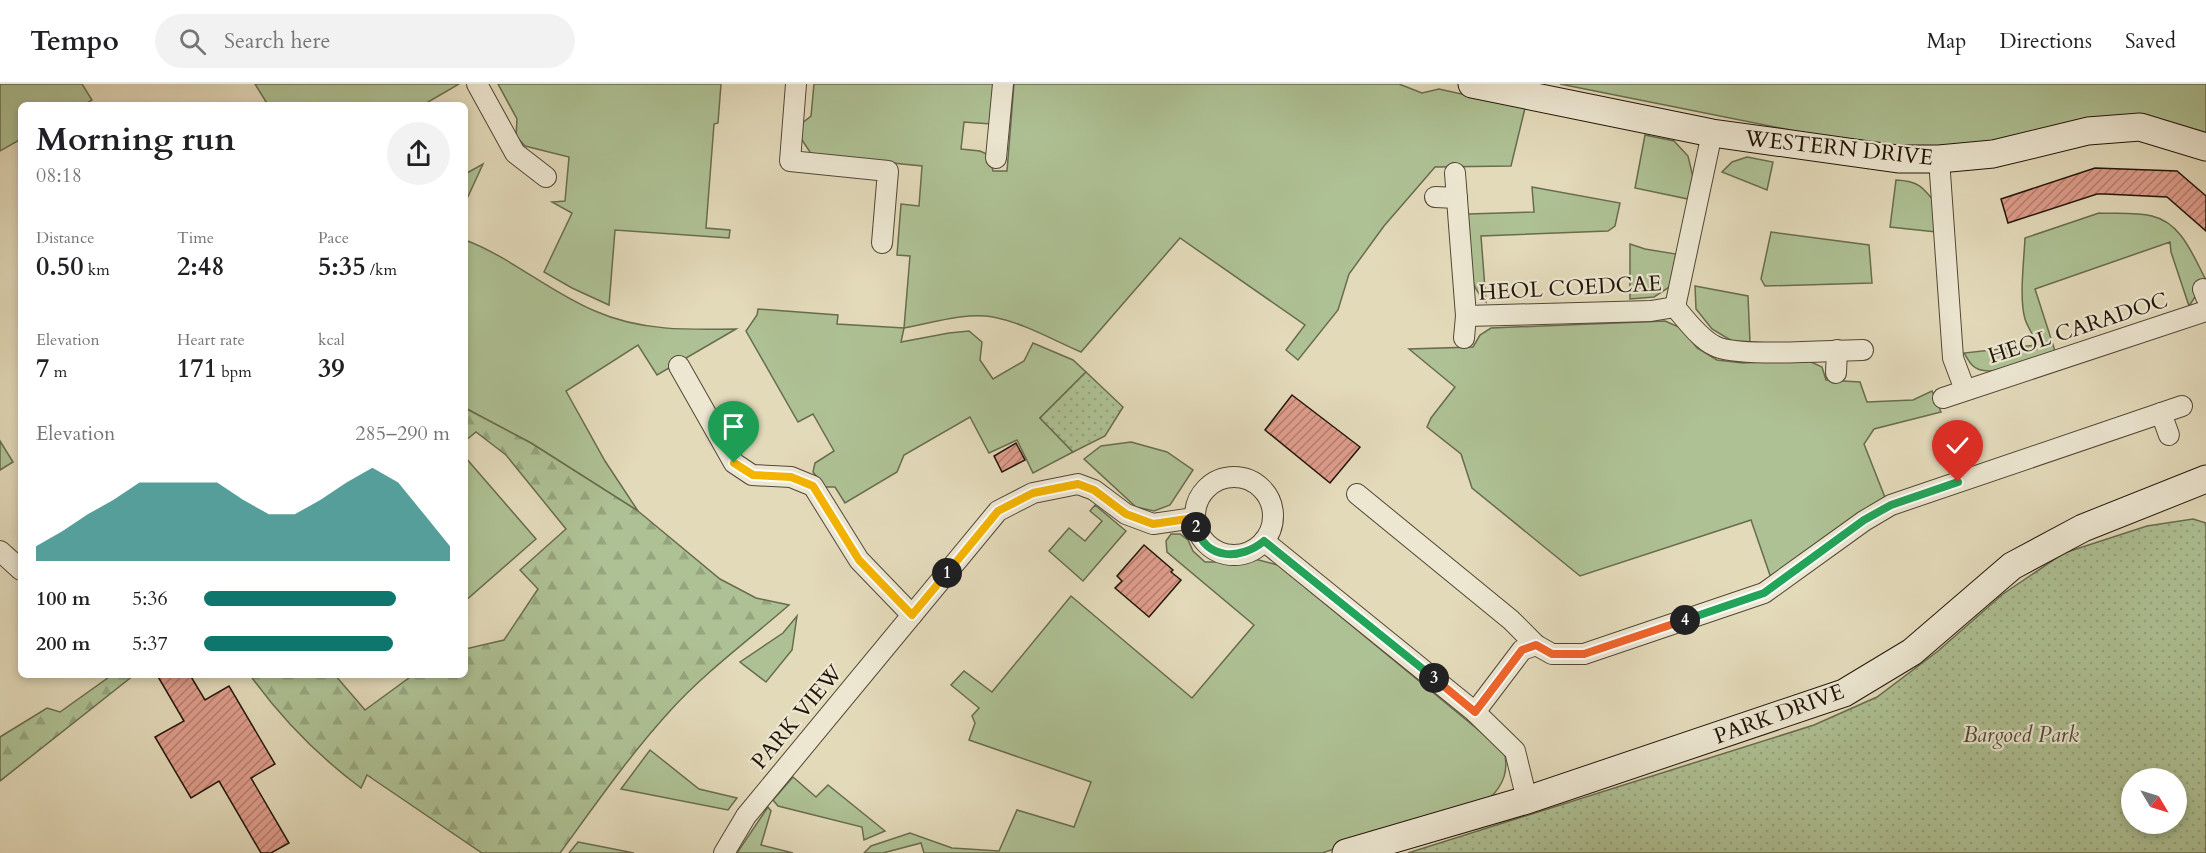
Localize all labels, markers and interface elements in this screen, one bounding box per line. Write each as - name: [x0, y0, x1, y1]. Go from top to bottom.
- search box: [155, 14, 575, 68]
- text: Tempo: [30, 22, 119, 60]
- icon: search: [176, 25, 209, 58]
- text: Search here: [224, 26, 331, 56]
- text: Map: [1926, 27, 1966, 56]
- text: Directions: [1999, 27, 2092, 56]
- text: Saved: [2125, 27, 2176, 56]
- text: Morning run: [36, 117, 236, 162]
- button: share: [387, 122, 450, 185]
- street label: WESTERN DRIVE: [1743, 123, 1935, 173]
- text: 08:18: [36, 162, 82, 189]
- text: Distance: [36, 227, 94, 249]
- text: Time: [177, 227, 214, 249]
- text: Pace: [318, 227, 349, 249]
- text: 0.50: [36, 249, 84, 284]
- text: 2:48: [177, 249, 225, 284]
- text: 5:35: [318, 249, 366, 284]
- text: km: [84, 259, 110, 281]
- text: /km: [366, 259, 397, 281]
- street label: HEOL COEDCAE: [1478, 268, 1662, 308]
- street label: HEOL CARADOC: [1984, 285, 2172, 371]
- text: Elevation: [36, 329, 100, 351]
- text: Heart rate: [177, 329, 245, 351]
- text: kcal: [318, 329, 345, 351]
- text: 7: [36, 351, 49, 386]
- text: 171: [177, 351, 217, 386]
- text: 39: [318, 351, 345, 386]
- text: m: [49, 361, 67, 383]
- text: bpm: [217, 361, 252, 383]
- pin: [708, 401, 759, 463]
- icon: arrive: [717, 410, 750, 443]
- text: Elevation: [36, 420, 115, 447]
- text: 285–290 m: [355, 420, 450, 447]
- pin: [1932, 420, 1983, 482]
- icon: check: [1941, 429, 1974, 462]
- pin: 2: [1181, 512, 1211, 542]
- text: 2: [1192, 516, 1200, 538]
- pin: 1: [932, 558, 962, 588]
- text: 1: [943, 562, 951, 584]
- text: 100 m: [36, 585, 91, 612]
- text: 5:36: [132, 585, 168, 612]
- pin: 4: [1670, 605, 1700, 635]
- text: 4: [1681, 609, 1689, 631]
- text: 200 m: [36, 630, 91, 657]
- text: 5:37: [132, 630, 168, 657]
- street label: PARK VIEW: [744, 658, 850, 776]
- pin: 3: [1419, 663, 1449, 693]
- text: 3: [1430, 667, 1438, 689]
- street label: PARK DRIVE: [1710, 677, 1848, 751]
- park label: Bargoed Park: [1963, 720, 2079, 750]
- north arrow: [2121, 768, 2187, 834]
- map controls: [2121, 768, 2187, 834]

